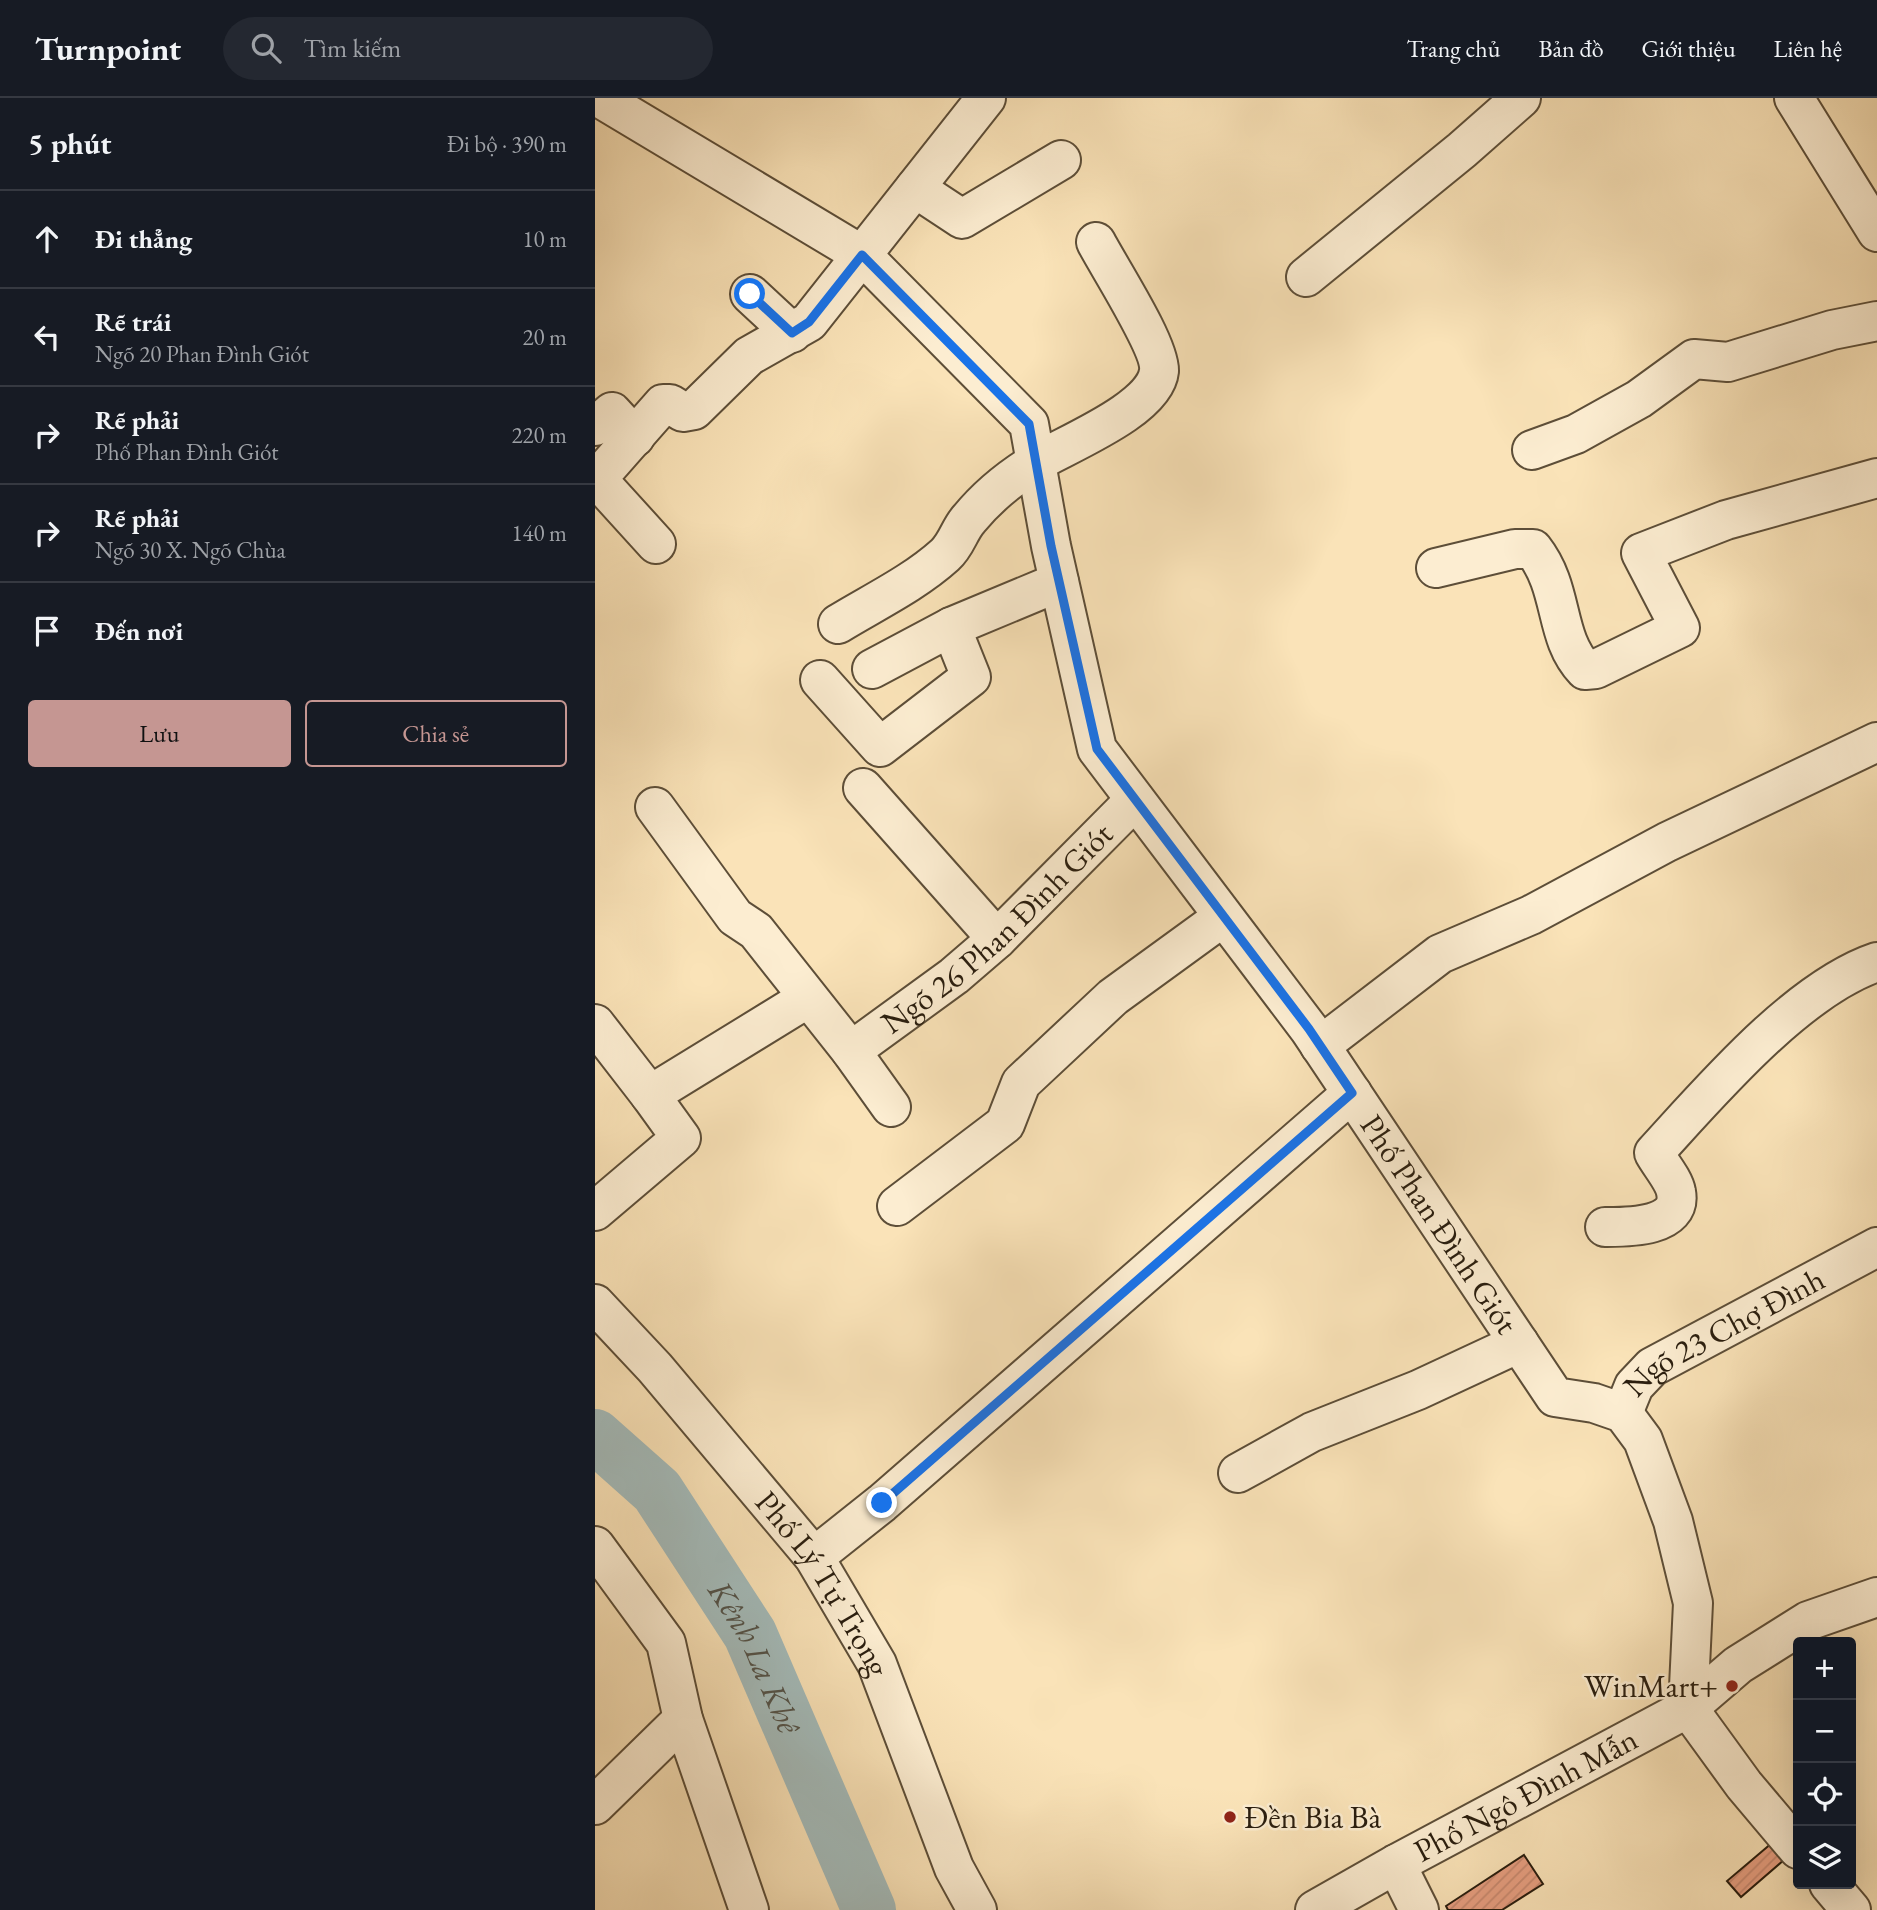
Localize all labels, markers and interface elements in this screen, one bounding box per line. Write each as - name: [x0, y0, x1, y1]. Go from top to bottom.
- search box: [223, 17, 713, 80]
- text: Turnpoint: [35, 27, 181, 70]
- icon: search: [247, 29, 285, 67]
- text: Tìm kiếm: [303, 31, 401, 65]
- text: Trang chủ: [1406, 33, 1500, 64]
- text: Bản đồ: [1538, 33, 1604, 64]
- text: Giới thiệu: [1642, 33, 1736, 64]
- text: Liên hệ: [1774, 33, 1842, 64]
- text: 5 phút: [28, 124, 112, 163]
- text: Đi bộ · 390 m: [447, 129, 567, 159]
- icon: ahead: [28, 220, 66, 258]
- text: Đi thẳng: [95, 222, 192, 256]
- text: 10 m: [522, 224, 567, 254]
- route start: [734, 278, 765, 309]
- text: Rẽ trái: [95, 305, 171, 339]
- icon: left: [28, 318, 66, 356]
- text: 20 m: [522, 322, 567, 352]
- text: Ngõ 20 Phan Đình Giót: [95, 339, 309, 369]
- text: Rẽ phải: [95, 403, 179, 437]
- icon: right: [28, 416, 66, 454]
- text: 220 m: [511, 420, 567, 450]
- text: Phố Phan Đình Giót: [95, 437, 279, 467]
- text: Rẽ phải: [95, 501, 179, 535]
- icon: right: [28, 514, 66, 552]
- text: 140 m: [511, 518, 567, 548]
- text: Ngõ 30 X. Ngõ Chùa: [95, 535, 286, 565]
- icon: arrive: [28, 612, 66, 650]
- text: Đến nơi: [95, 614, 183, 648]
- button: Lưu: [28, 700, 291, 767]
- button: Chia sẻ: [305, 700, 567, 767]
- street label: Ngõ 26 Phan Đình Giót: [873, 814, 1122, 1043]
- street label: Phố Phan Đình Giót: [1351, 1106, 1528, 1342]
- street label: Ngõ 23 Chợ Đình: [1614, 1258, 1832, 1406]
- street label: Phố Lý Tự Trọng: [746, 1482, 901, 1683]
- route end: [866, 1487, 897, 1518]
- water label: Kênh La Khê: [698, 1571, 812, 1741]
- map controls: [1793, 1637, 1856, 1889]
- button: +: [1793, 1637, 1856, 1700]
- place label: WinMart+: [1584, 1665, 1718, 1707]
- marker: WinMart+: [1724, 1678, 1740, 1694]
- button: −: [1793, 1700, 1856, 1763]
- street label: Phố Ngô Đình Mẫn: [1406, 1718, 1645, 1872]
- button: locate: [1793, 1763, 1856, 1826]
- place label: Đền Bia Bà: [1244, 1796, 1381, 1838]
- marker: Đền Bia Bà: [1222, 1809, 1238, 1825]
- button: layers: [1793, 1826, 1856, 1889]

